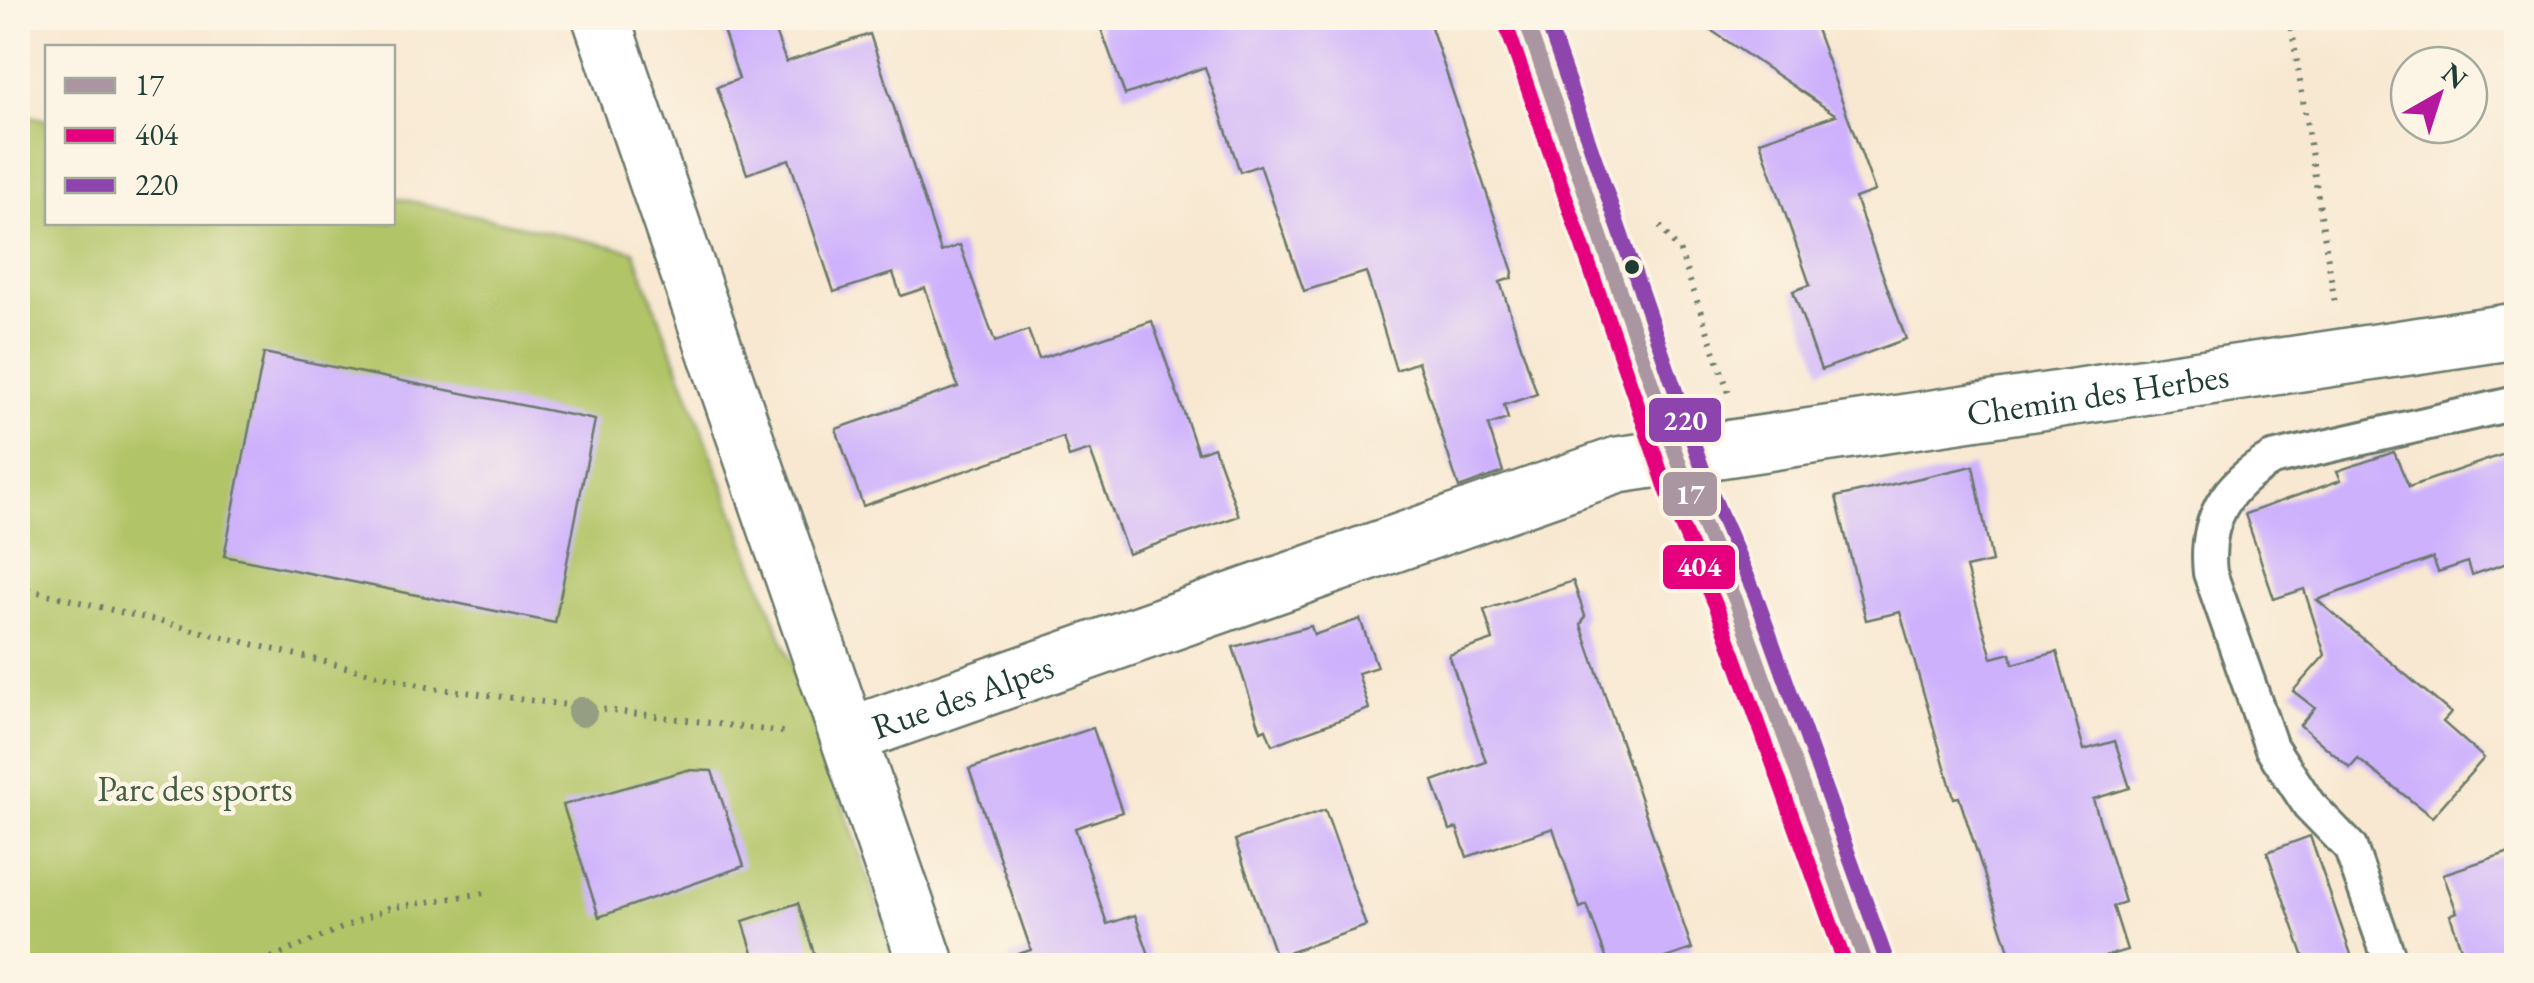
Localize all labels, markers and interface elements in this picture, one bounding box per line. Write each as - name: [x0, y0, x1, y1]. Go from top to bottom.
- legend: [45, 45, 395, 225]
- north arrow: [2389, 45, 2489, 145]
- text: N: [2435, 54, 2475, 97]
- text: 17: [135, 65, 164, 104]
- text: 404: [135, 115, 179, 154]
- text: 220: [135, 165, 178, 204]
- unlabelled marker: [1622, 257, 1642, 277]
- street label: Chemin des Herbes: [1964, 352, 2232, 435]
- line badge: 220: [1647, 396, 1723, 444]
- text: 220: [1663, 402, 1707, 438]
- line badge: 17: [1661, 470, 1719, 518]
- text: 17: [1675, 476, 1705, 512]
- line badge: 404: [1661, 543, 1737, 591]
- text: 404: [1677, 548, 1722, 584]
- street label: Rue des Alpes: [865, 643, 1059, 749]
- park label: Parc des sports: [98, 766, 292, 811]

